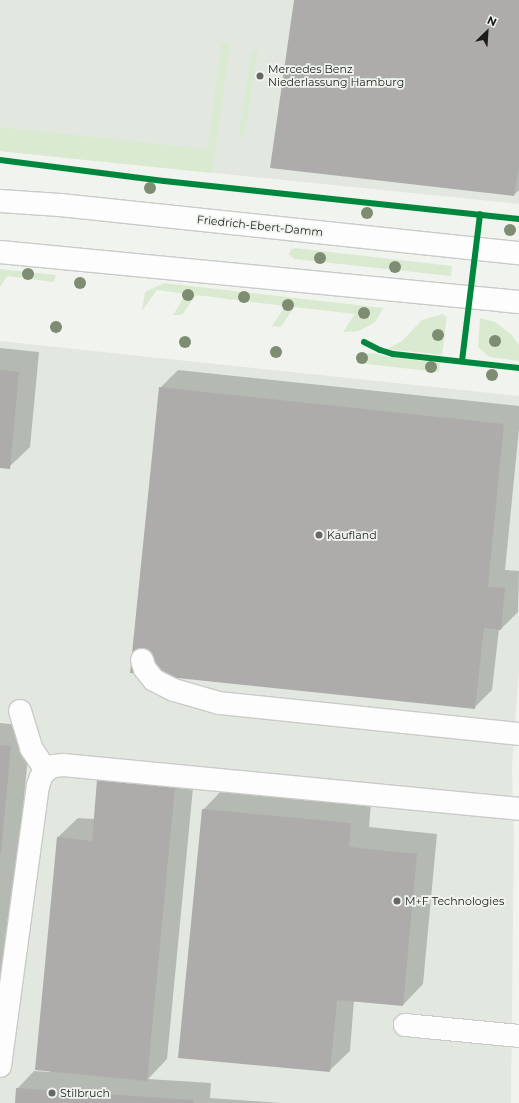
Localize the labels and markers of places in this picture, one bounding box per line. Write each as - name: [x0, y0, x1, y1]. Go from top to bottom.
- place label: Mercedes Benz Niederlassung Hamburg: [268, 63, 404, 89]
- marker: Mercedes Benz Niederlassung Hamburg: [255, 71, 265, 81]
- place label: Kaufland: [327, 528, 377, 542]
- marker: Kaufland: [314, 530, 324, 540]
- place label: M+F Technologies: [405, 894, 504, 908]
- marker: M+F Technologies: [392, 896, 402, 906]
- place label: Stilbruch: [60, 1086, 110, 1100]
- marker: Stilbruch: [47, 1088, 57, 1098]

